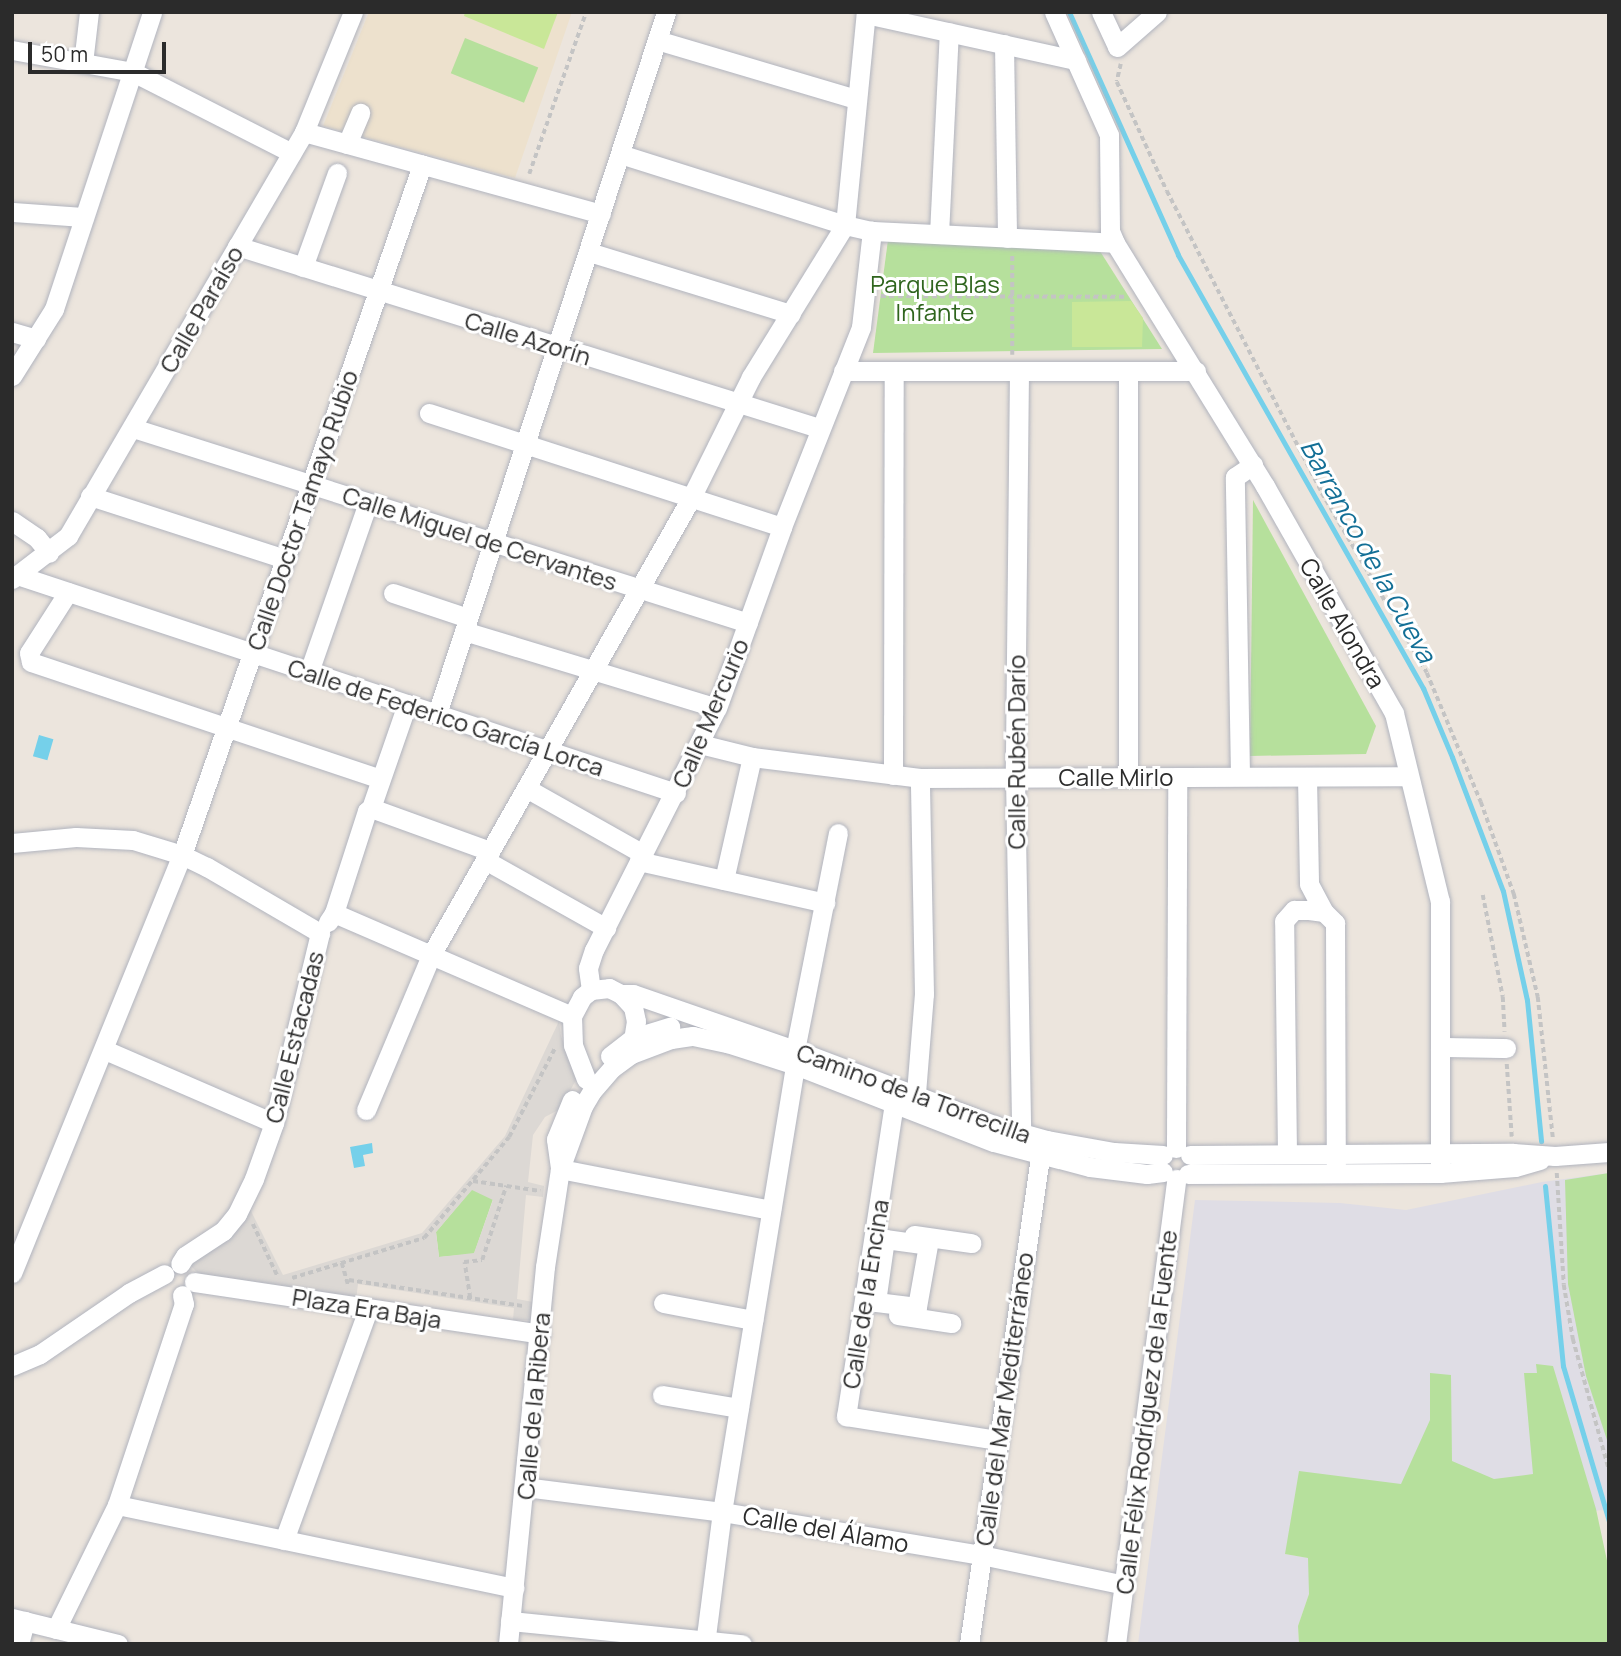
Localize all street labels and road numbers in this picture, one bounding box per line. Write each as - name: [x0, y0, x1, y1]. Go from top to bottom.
- street label: Calle Paraíso: [153, 240, 249, 378]
- street label: Calle Azorín: [462, 305, 594, 371]
- street label: Calle Doctor Tamayo Rubio: [240, 366, 364, 654]
- street label: Calle Miguel de Cervantes: [339, 480, 621, 596]
- street label: Calle Alondra: [1294, 553, 1392, 693]
- street label: Calle Mercurio: [666, 634, 754, 792]
- street label: Calle de Federico García Lorca: [284, 652, 608, 782]
- street label: Calle Rubén Darío: [1002, 655, 1030, 849]
- street label: Calle Mirlo: [1059, 763, 1173, 791]
- street label: Calle Estacadas: [259, 948, 329, 1126]
- street label: Camino de la Torrecilla: [793, 1037, 1035, 1149]
- street label: Calle de la Encina: [836, 1197, 894, 1391]
- street label: Calle Félix Rodríguez de la Fuente: [1109, 1228, 1183, 1596]
- street label: Calle del Mar Mediterráneo: [969, 1250, 1039, 1548]
- street label: Plaza Era Baja: [290, 1282, 444, 1334]
- street label: Calle de la Ribera: [510, 1311, 556, 1501]
- street label: Calle del Álamo: [741, 1500, 911, 1558]

